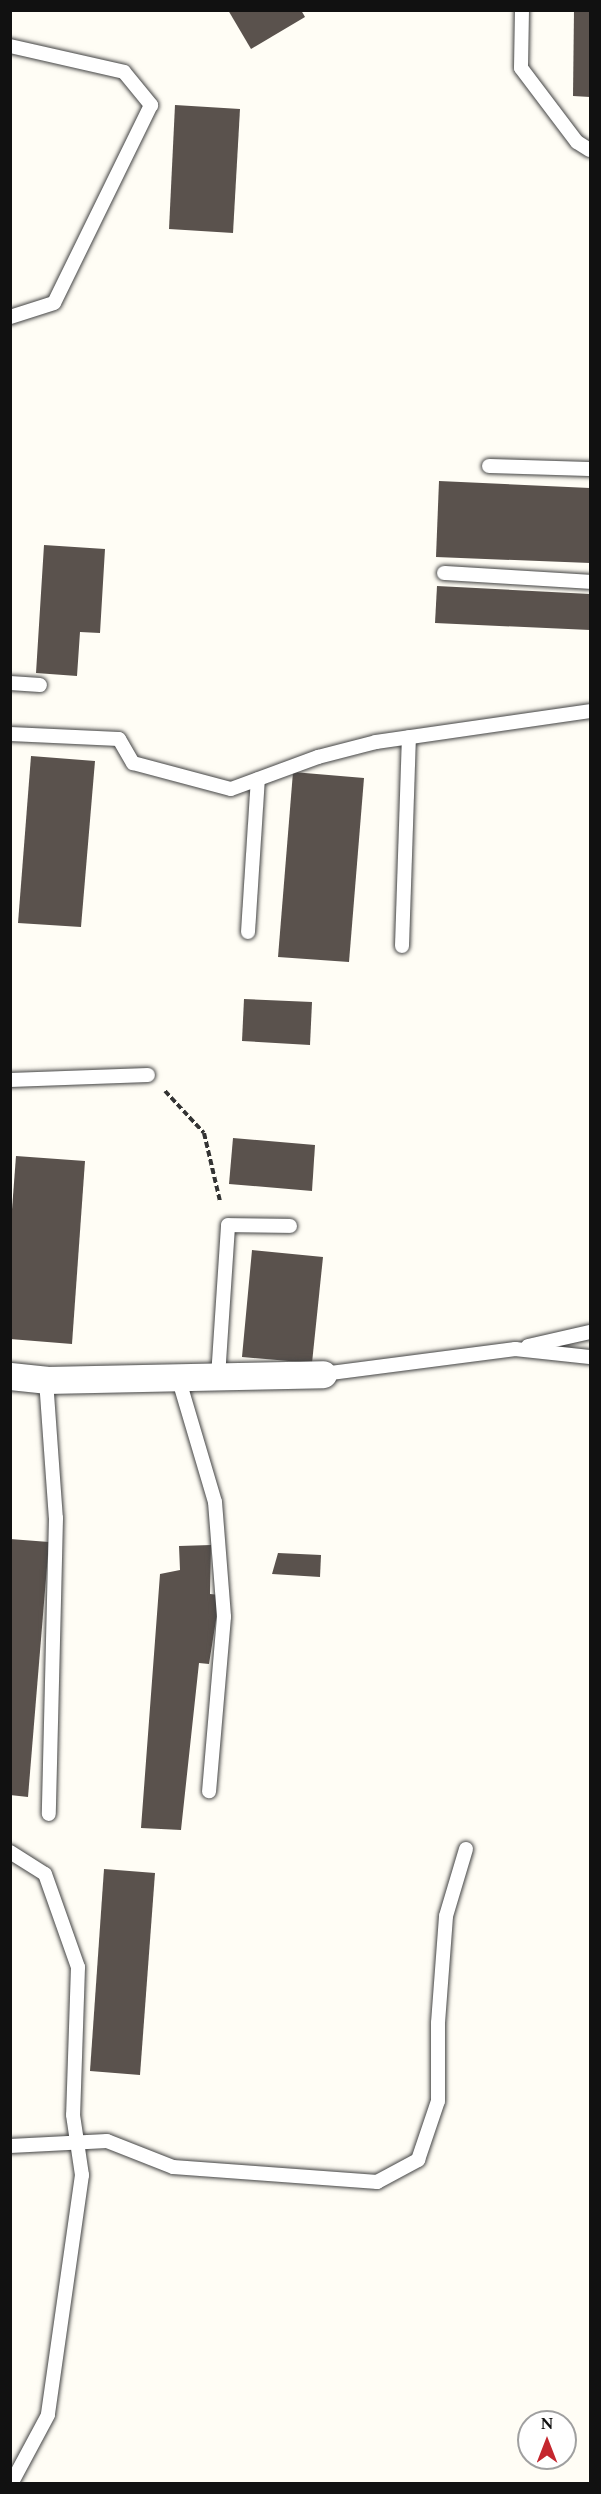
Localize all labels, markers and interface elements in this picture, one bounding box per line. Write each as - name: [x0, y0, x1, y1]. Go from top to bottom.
- north arrow: [517, 2410, 577, 2470]
- text: N: [540, 2412, 554, 2436]

